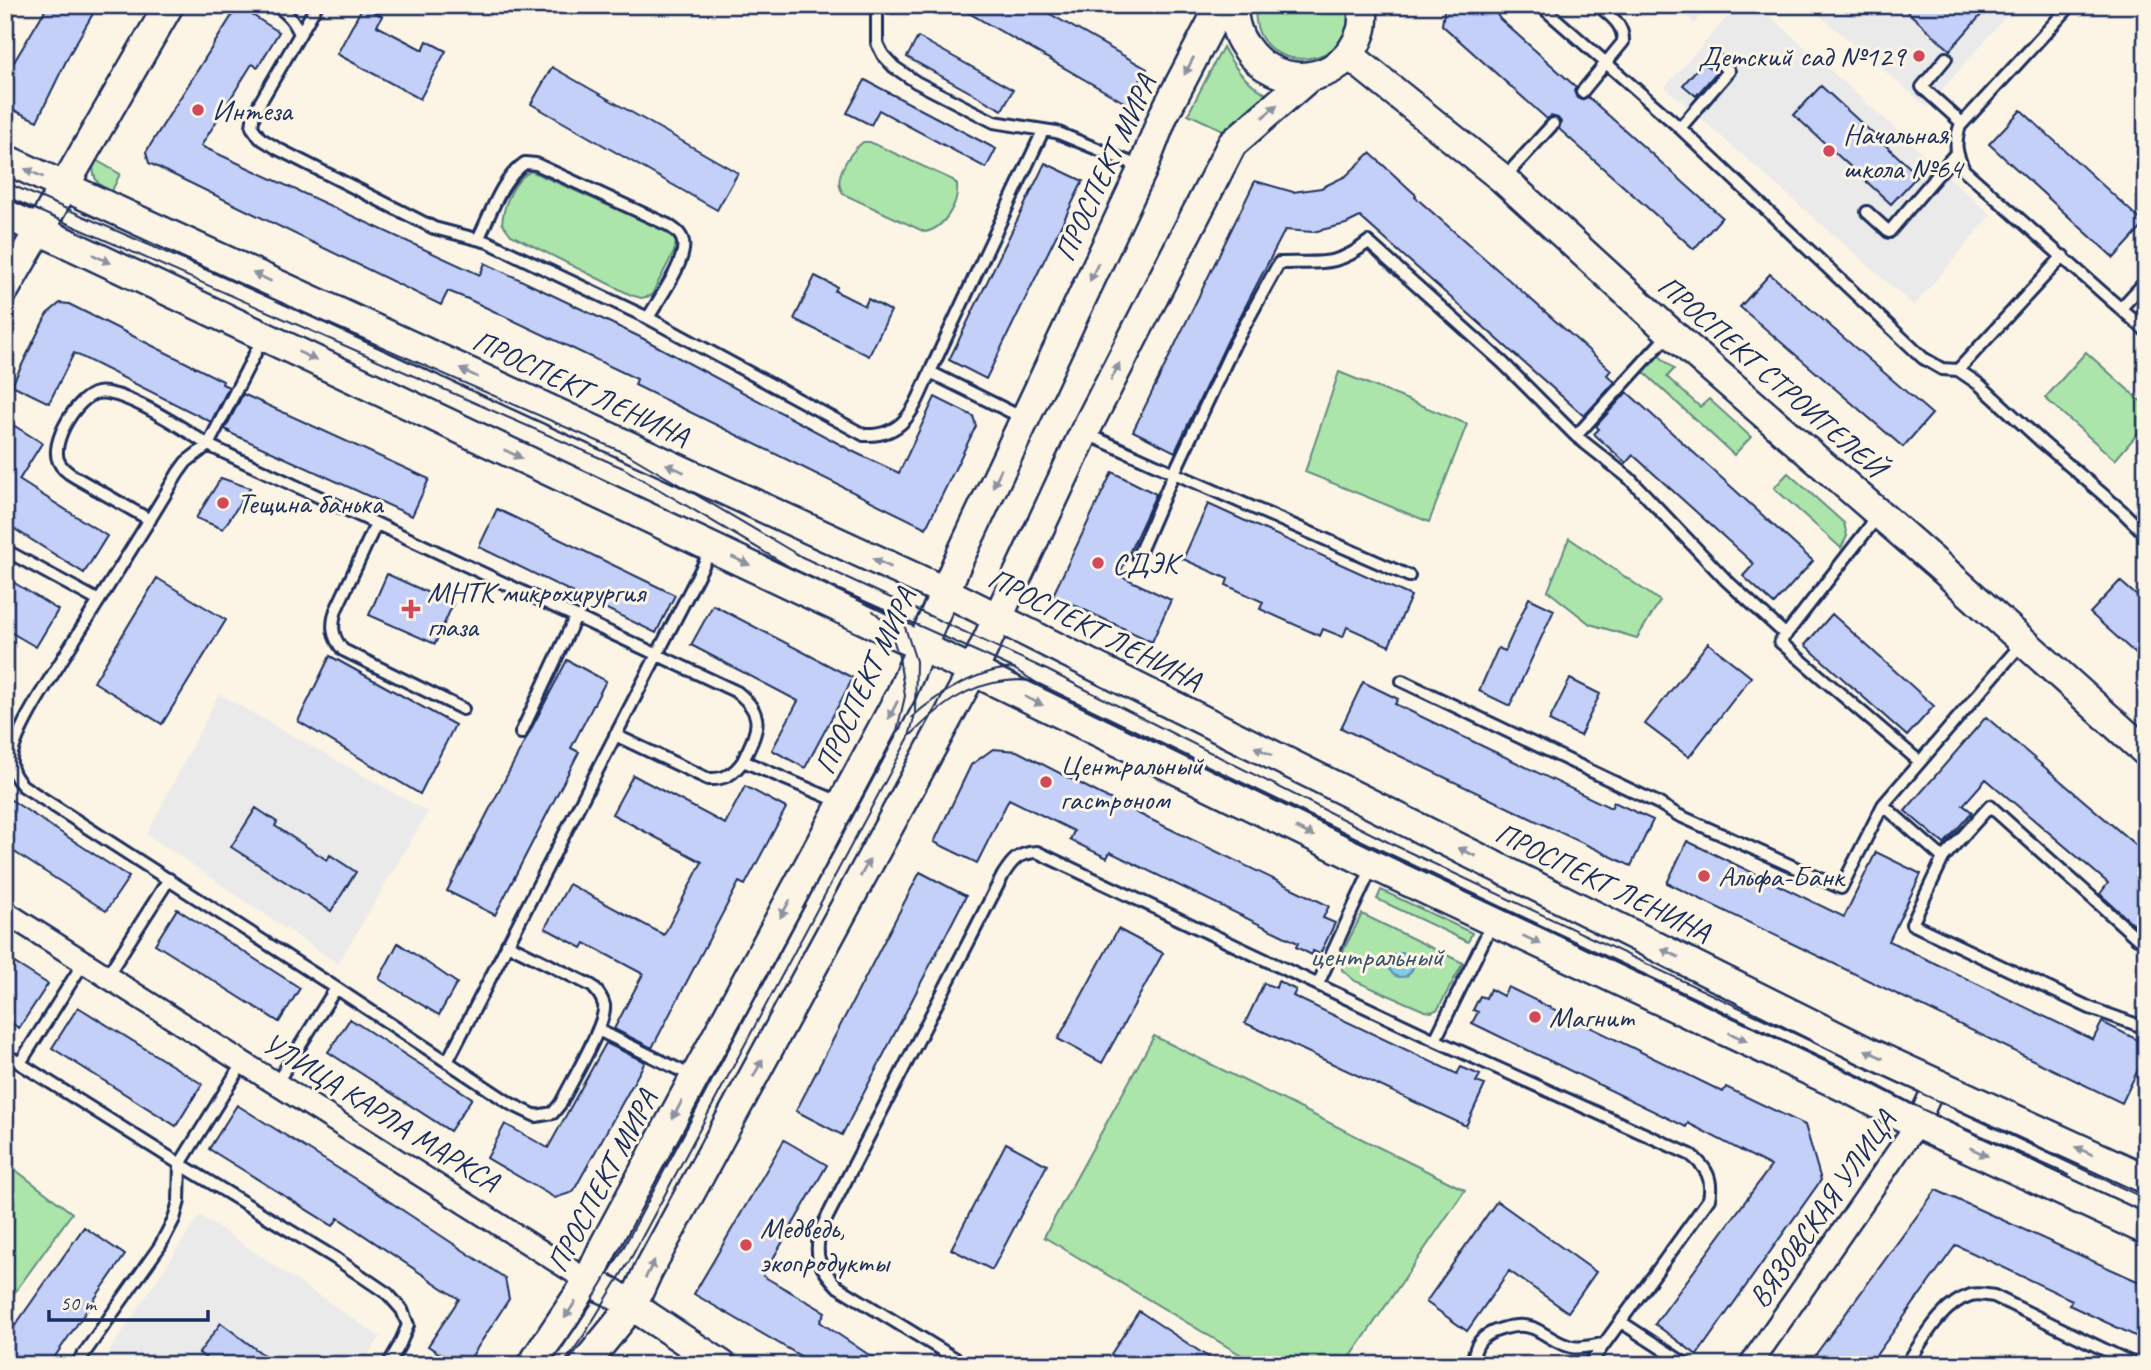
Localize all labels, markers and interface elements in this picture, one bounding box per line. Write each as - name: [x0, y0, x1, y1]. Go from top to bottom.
- place label: Детский сад №129: [1698, 37, 1907, 75]
- marker: Детский сад №129: [1911, 48, 1927, 64]
- one-way arrow: [1184, 56, 1195, 76]
- street label: ПРОСПЕКТ МИРА: [1045, 67, 1165, 267]
- place label: Интеза: [212, 91, 294, 129]
- marker: Интеза: [190, 102, 206, 118]
- one-way arrow: [1261, 103, 1279, 119]
- place label: Начальная школа №64: [1843, 115, 1965, 187]
- marker: Начальная школа №64: [1821, 143, 1837, 159]
- one-way arrow: [24, 167, 45, 178]
- one-way arrow: [92, 253, 112, 265]
- one-way arrow: [1089, 262, 1100, 282]
- street label: ПРОСПЕКТ СТРОИТЕЛЕЙ: [1650, 267, 1898, 489]
- one-way arrow: [252, 271, 272, 283]
- street label: ПРОСПЕКТ ЛЕНИНА: [467, 321, 696, 455]
- one-way arrow: [297, 351, 317, 362]
- one-way arrow: [1110, 362, 1121, 382]
- one-way arrow: [459, 367, 479, 378]
- one-way arrow: [503, 448, 523, 459]
- one-way arrow: [665, 462, 685, 474]
- one-way arrow: [991, 468, 1003, 488]
- place label: Тещина банька: [237, 484, 385, 522]
- marker: Тещина банька: [215, 495, 231, 511]
- place label: СДЭК: [1112, 544, 1184, 582]
- marker: СДЭК: [1090, 555, 1106, 571]
- one-way arrow: [731, 556, 751, 567]
- one-way arrow: [872, 557, 892, 569]
- street label: ПРОСПЕКТ ЛЕНИНА: [982, 559, 1209, 700]
- place label: МНТК микрохирургия глаза: [427, 573, 648, 645]
- street label: ПРОСПЕКТ МИРА: [805, 580, 925, 780]
- marker: МНТК микрохирургия глаза: [401, 599, 421, 619]
- one-way arrow: [1024, 695, 1044, 706]
- one-way arrow: [888, 700, 900, 720]
- one-way arrow: [1253, 745, 1273, 756]
- place label: Центральный гастроном: [1060, 746, 1204, 818]
- marker: Центральный гастроном: [1038, 774, 1054, 790]
- street label: ПРОСПЕКТ ЛЕНИНА: [1489, 814, 1718, 951]
- one-way arrow: [1295, 826, 1315, 838]
- one-way arrow: [1457, 846, 1477, 858]
- place label: Альфа-Банк: [1718, 857, 1846, 895]
- one-way arrow: [860, 858, 871, 878]
- marker: Альфа-Банк: [1696, 868, 1712, 884]
- one-way arrow: [779, 900, 791, 919]
- one-way arrow: [1522, 935, 1543, 946]
- park label: центральный: [1310, 937, 1445, 975]
- one-way arrow: [1660, 948, 1680, 959]
- place label: Магнит: [1549, 998, 1635, 1036]
- marker: Магнит: [1527, 1009, 1543, 1025]
- street label: УЛИЦА КАРЛА МАРКСА: [256, 1024, 508, 1201]
- one-way arrow: [1728, 1031, 1748, 1043]
- one-way arrow: [1864, 1049, 1884, 1060]
- one-way arrow: [752, 1058, 763, 1078]
- street label: ПРОСПЕКТ МИРА: [538, 1082, 667, 1279]
- one-way arrow: [672, 1100, 683, 1120]
- street label: ВЯЗОВСКАЯ УЛИЦА: [1740, 1102, 1905, 1315]
- one-way arrow: [2073, 1145, 2094, 1156]
- one-way arrow: [1969, 1147, 1989, 1158]
- place label: Медведь, экопродукты: [760, 1209, 891, 1281]
- marker: Медведь, экопродукты: [738, 1237, 754, 1253]
- one-way arrow: [644, 1259, 656, 1278]
- scale bar: [49, 1279, 208, 1323]
- text: 50 m: [60, 1290, 98, 1316]
- one-way arrow: [563, 1301, 576, 1320]

